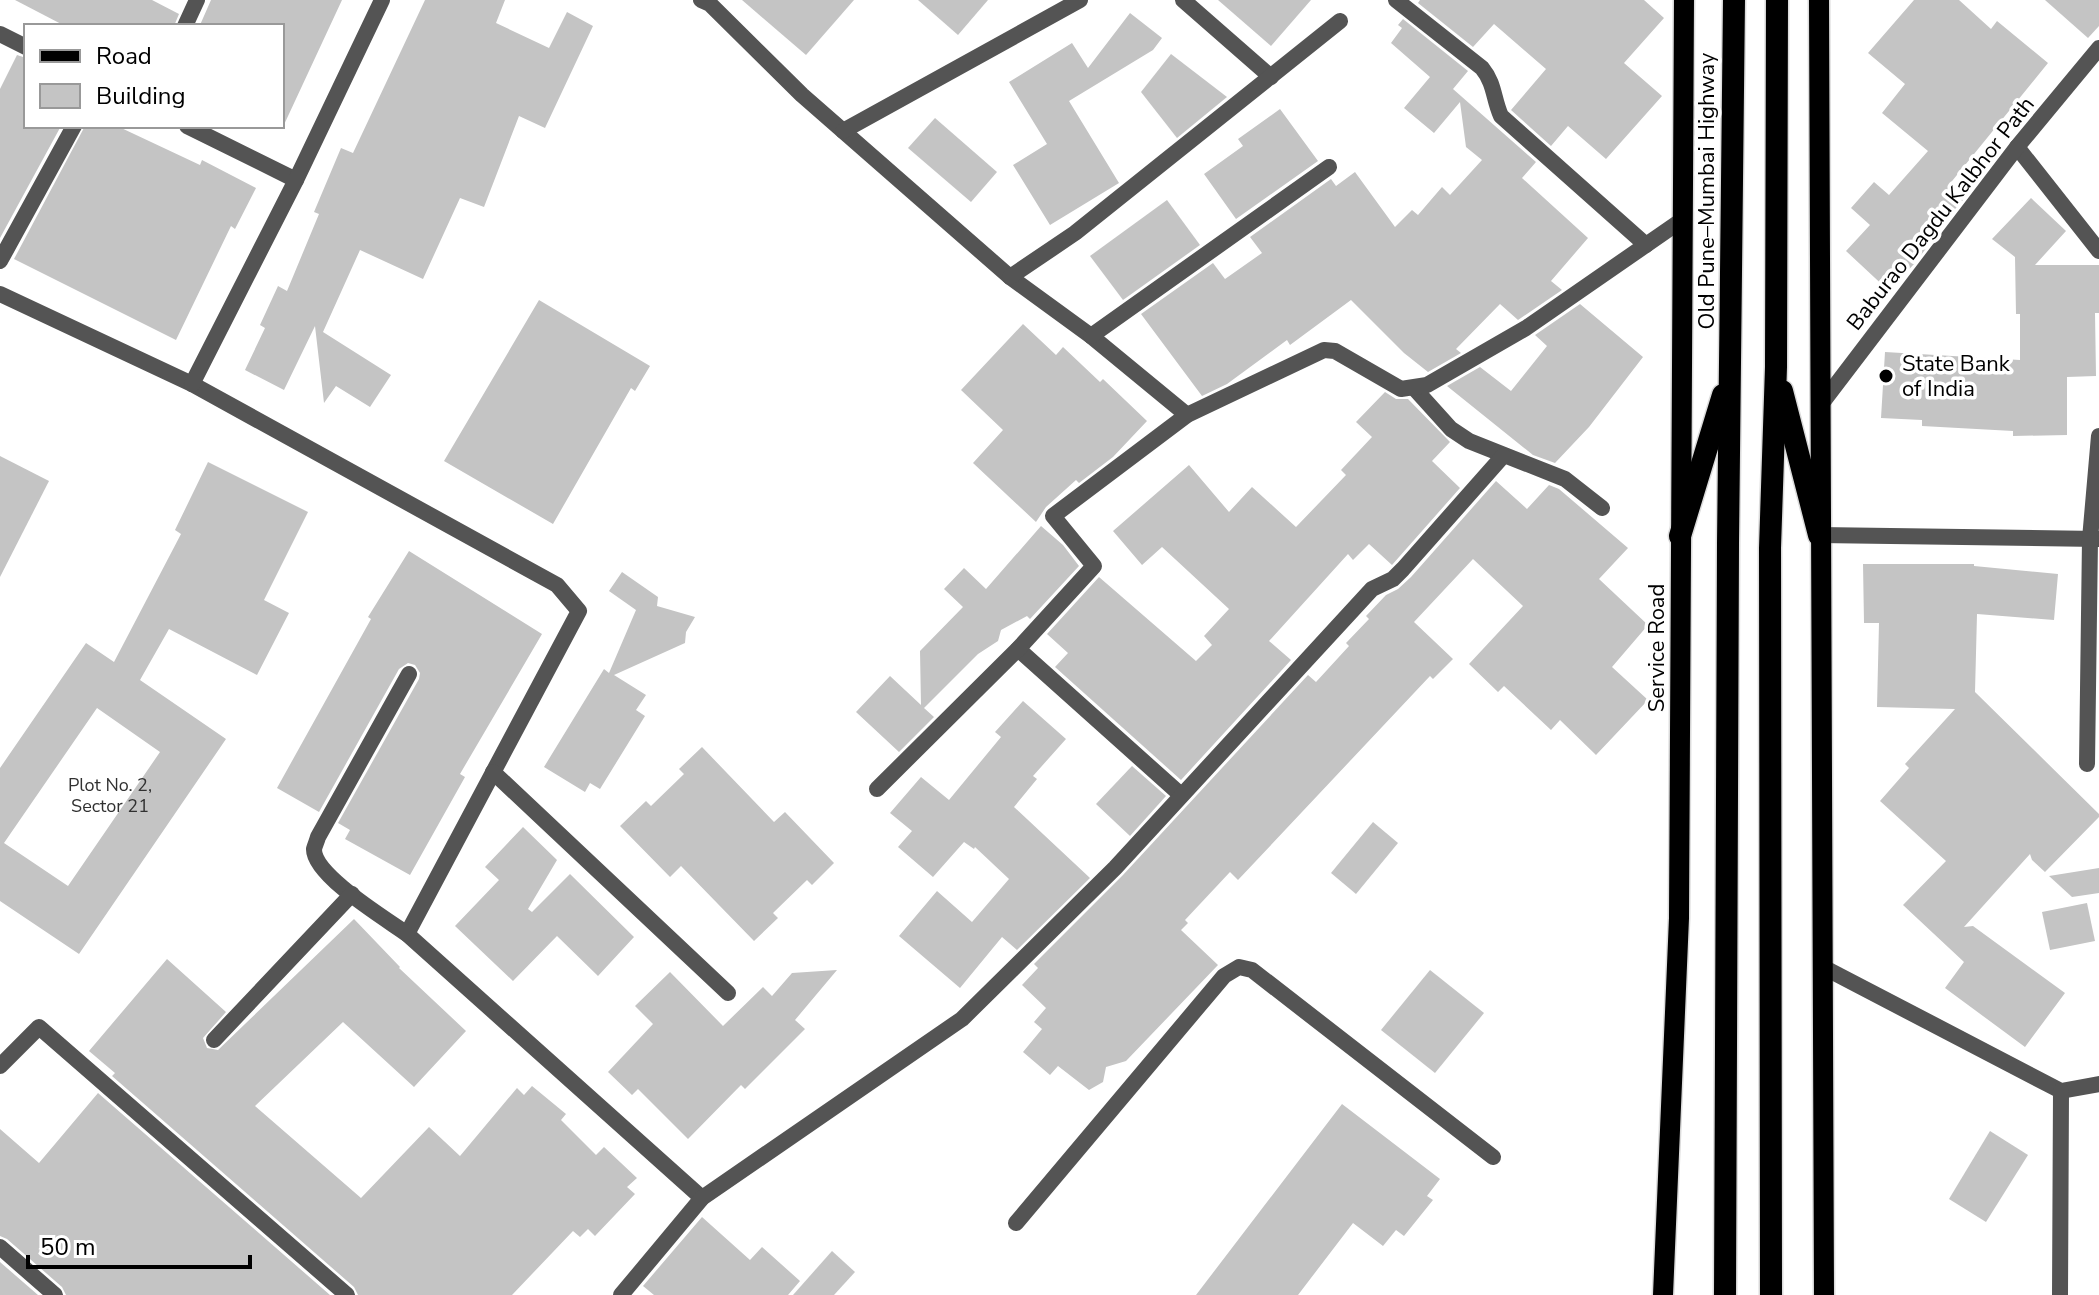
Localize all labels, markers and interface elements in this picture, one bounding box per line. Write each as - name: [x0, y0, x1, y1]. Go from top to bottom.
- legend: [24, 24, 284, 128]
- text: Road: [96, 40, 152, 72]
- street label: Old Pune–Mumbai Highway: [1692, 52, 1722, 329]
- text: Building: [96, 80, 186, 112]
- street label: Baburao Dagdu Kalbhor Path: [1840, 91, 2042, 337]
- place label: State Bank of India: [1902, 349, 2011, 404]
- marker: State Bank of India: [1877, 367, 1895, 385]
- street label: Service Road: [1642, 584, 1672, 712]
- house number: Plot No. 2, Sector 21: [68, 773, 152, 818]
- scale bar: [28, 1219, 250, 1269]
- text: 50 m: [40, 1231, 96, 1263]

